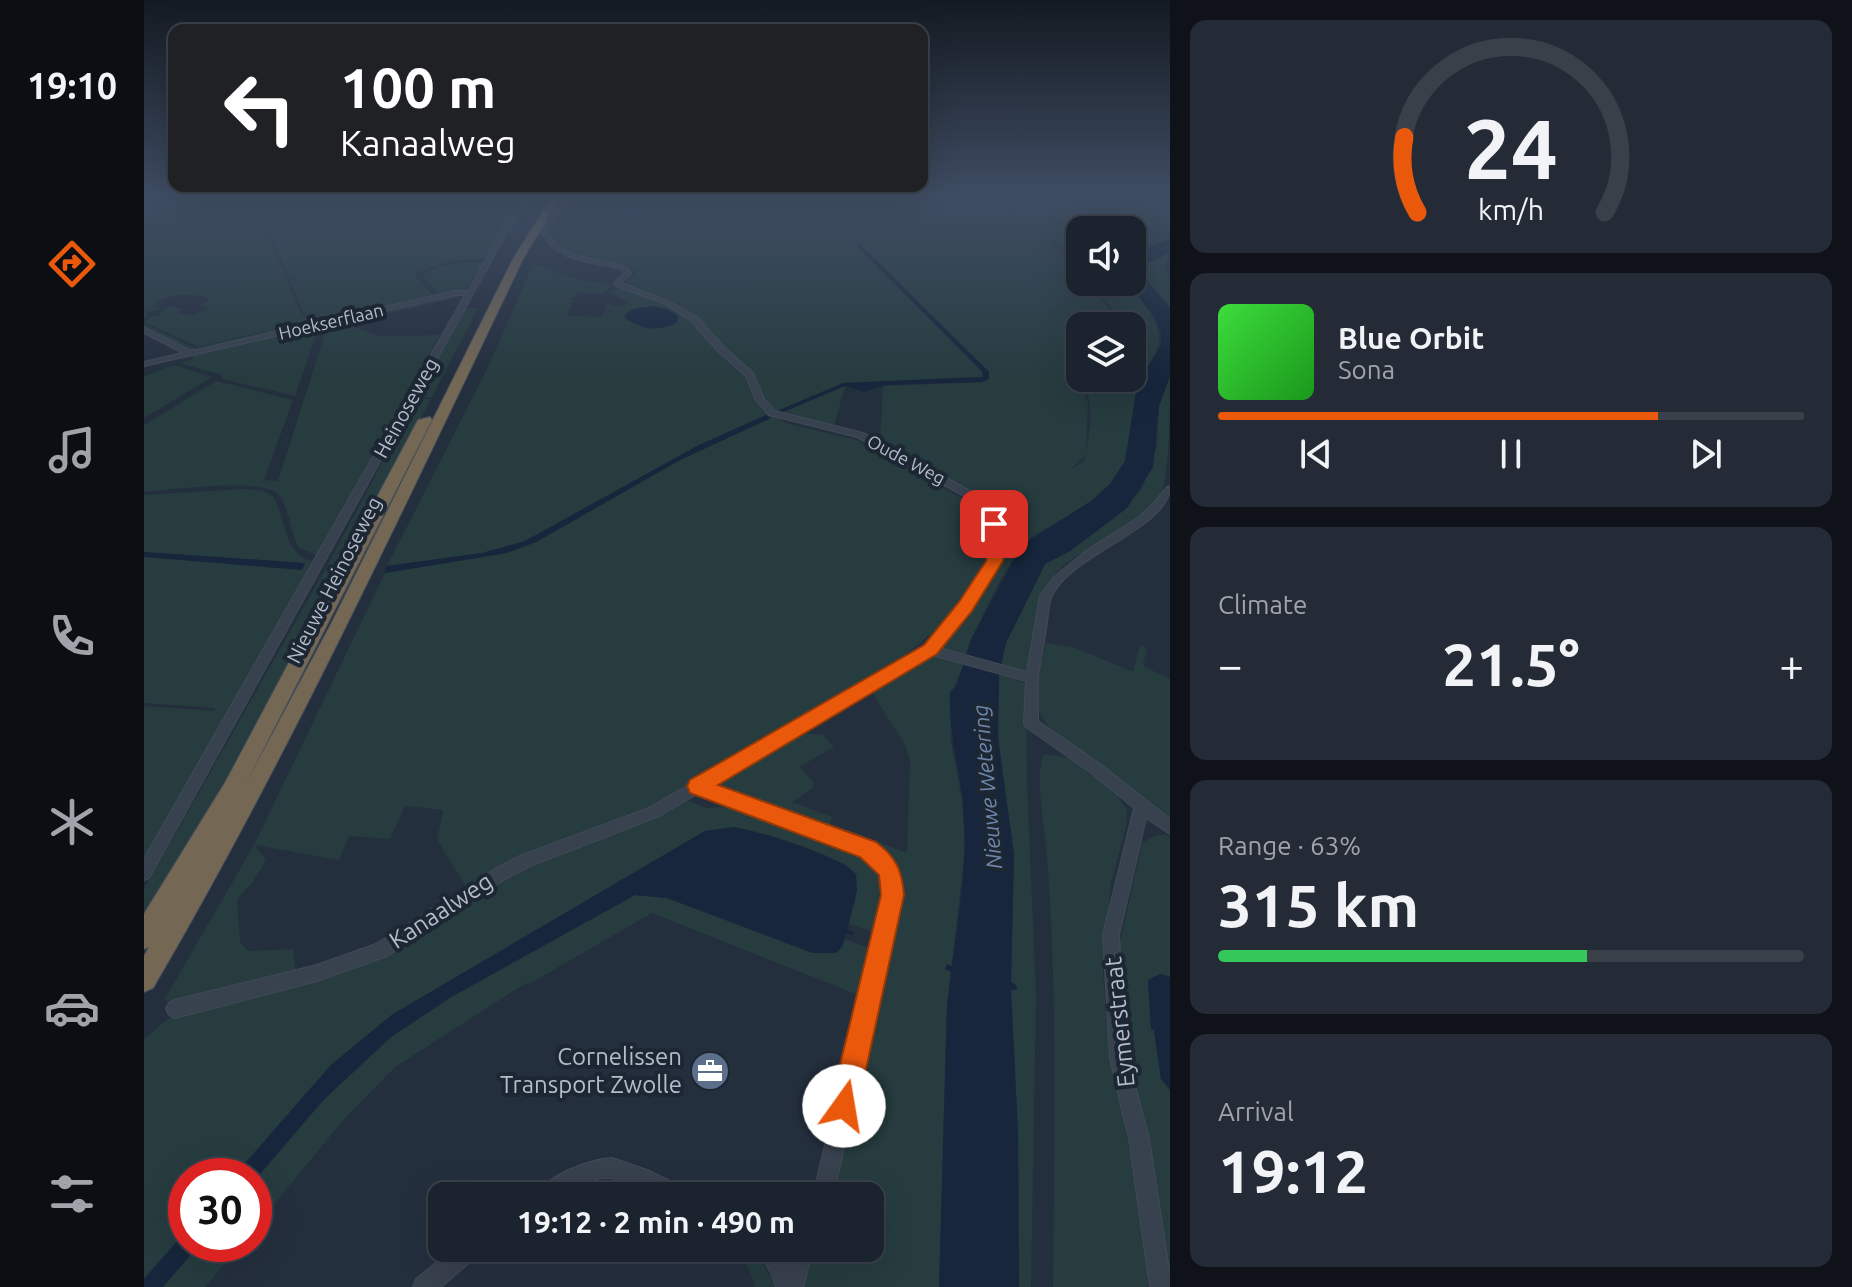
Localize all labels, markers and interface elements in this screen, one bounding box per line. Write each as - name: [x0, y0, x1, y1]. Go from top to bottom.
- icon: left: [208, 56, 312, 160]
- text: 100 m: [340, 56, 496, 119]
- text: 19:10: [27, 65, 117, 106]
- text: 24: [1464, 100, 1558, 194]
- text: Kanaalweg: [340, 122, 516, 163]
- text: km/h: [1478, 193, 1544, 225]
- map controls: [1066, 216, 1146, 392]
- button: sound: [1066, 216, 1146, 296]
- icon: directions: [44, 236, 100, 292]
- street label: Hoekserflaan: [276, 299, 385, 343]
- button: layers: [1066, 312, 1146, 392]
- text: Blue Orbit: [1338, 321, 1484, 355]
- street label: Heinoseweg: [369, 354, 442, 462]
- text: Sona: [1338, 355, 1395, 384]
- icon: music: [44, 422, 100, 478]
- street label: Oude Weg: [864, 430, 949, 488]
- icon: previous: [1294, 432, 1338, 476]
- icon: pause: [1489, 432, 1533, 476]
- icon: next: [1684, 432, 1728, 476]
- pin: [960, 490, 1028, 558]
- street label: Nieuwe Heinoseweg: [282, 493, 385, 667]
- icon: arrive: [972, 502, 1016, 546]
- text: Climate: [1218, 590, 1307, 619]
- icon: phone: [44, 608, 100, 664]
- text: 21.5°: [1442, 630, 1580, 697]
- text: −: [1218, 640, 1243, 689]
- text: +: [1779, 640, 1804, 689]
- water label: Nieuwe Wetering: [967, 704, 1006, 870]
- icon: climate: [44, 794, 100, 850]
- text: Range · 63%: [1218, 831, 1361, 860]
- street label: Kanaalweg: [384, 867, 497, 954]
- text: 315 km: [1218, 871, 1419, 938]
- street label: Eymerstraat: [1099, 955, 1140, 1089]
- icon: car: [44, 980, 100, 1036]
- place label: Cornelissen Transport Zwolle: [500, 1043, 682, 1098]
- office icon: Cornelissen Transport Zwolle: [689, 1050, 731, 1092]
- position arrow: [802, 1064, 886, 1148]
- text: Arrival: [1218, 1097, 1294, 1126]
- text: 19:12: [1218, 1137, 1368, 1204]
- speed limit sign: 30: [168, 1158, 272, 1262]
- icon: filters: [44, 1166, 100, 1222]
- text: 19:12 · 2 min · 490 m: [517, 1205, 795, 1239]

